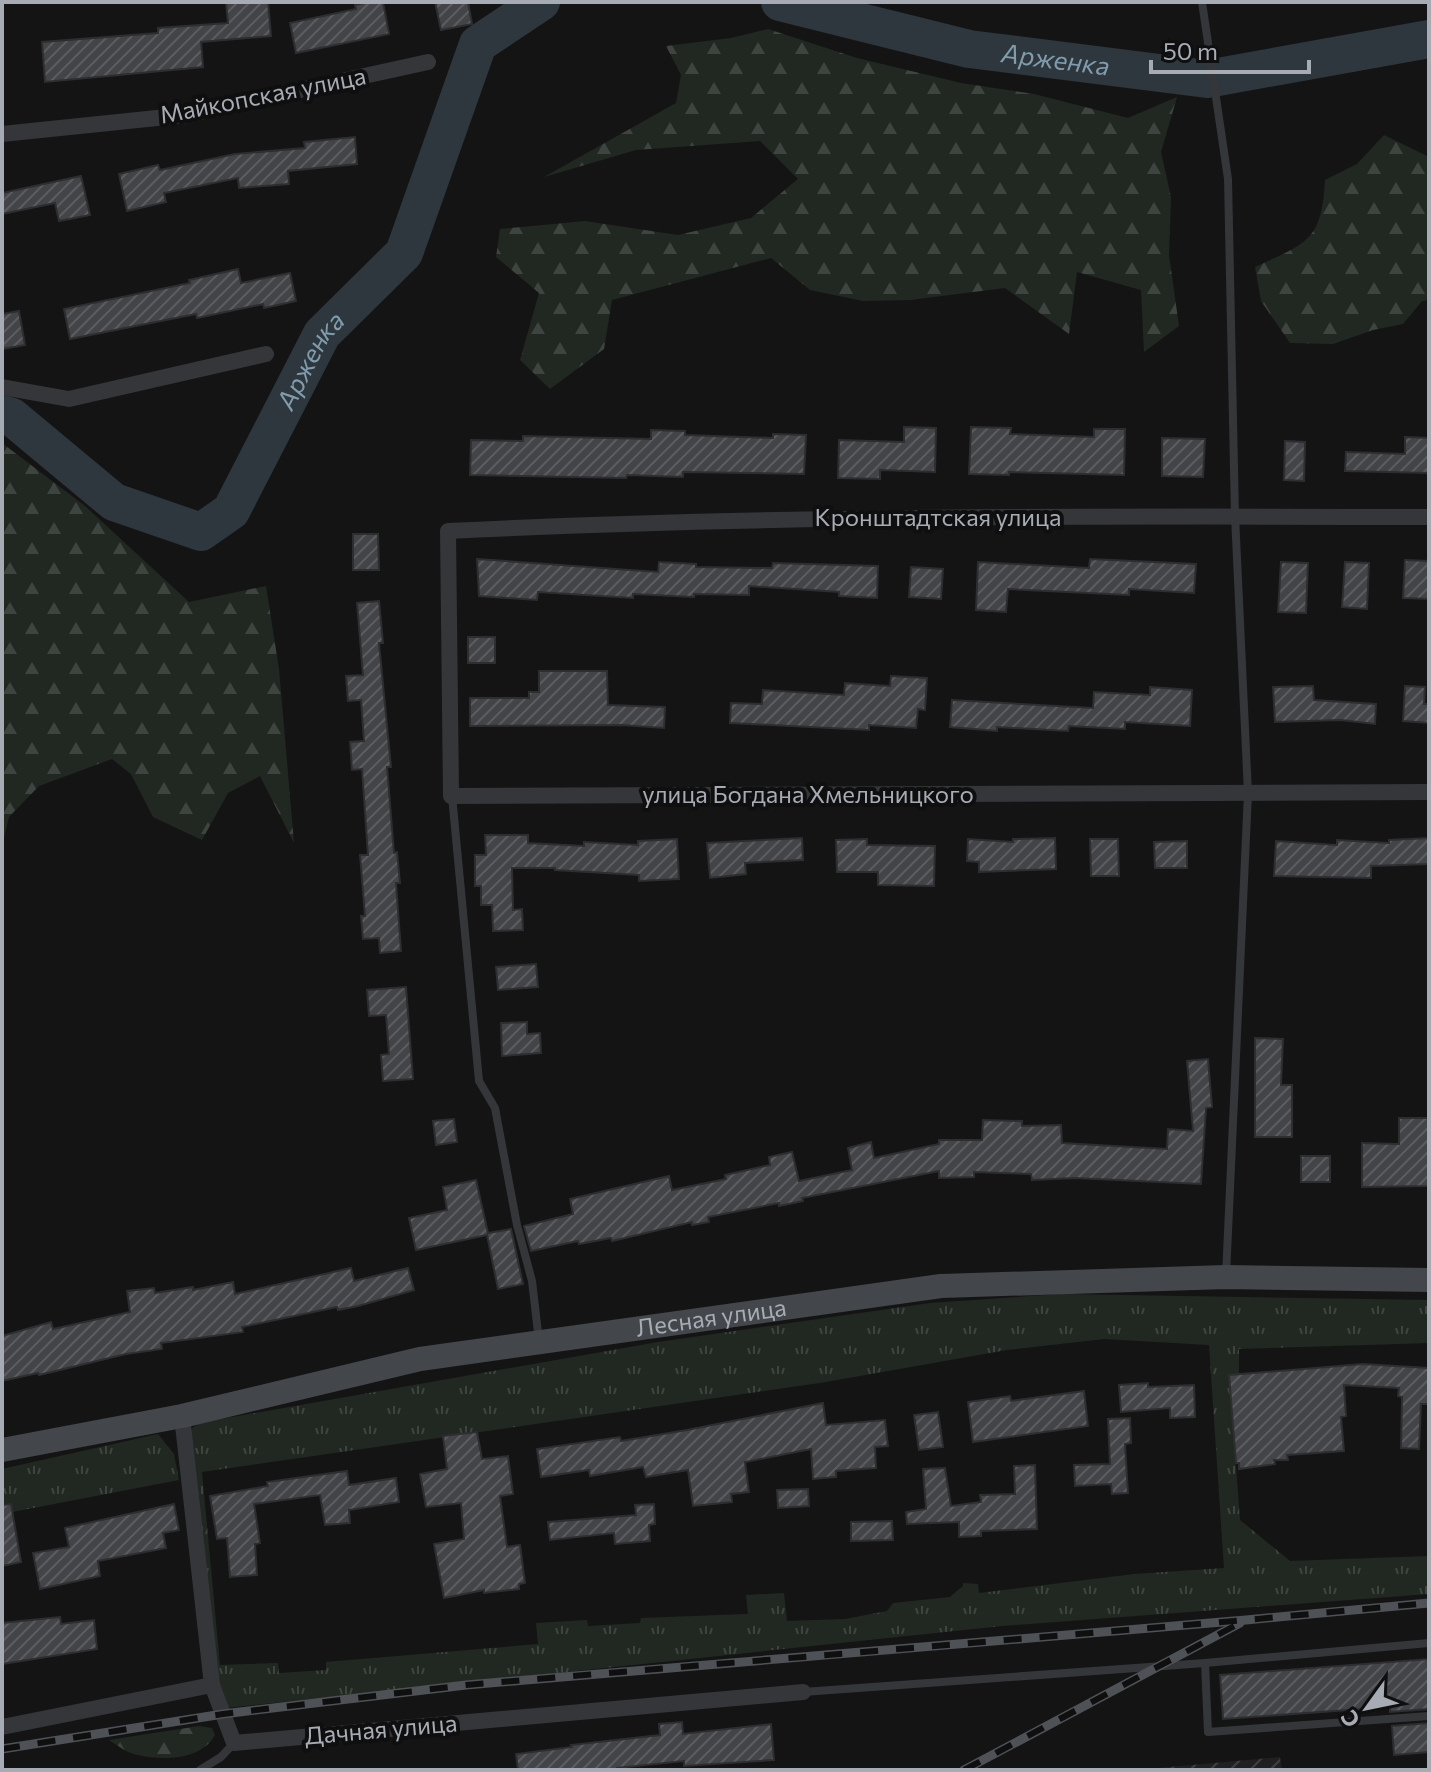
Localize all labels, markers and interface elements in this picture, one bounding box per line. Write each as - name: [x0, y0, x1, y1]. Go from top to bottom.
- scale bar: [1151, 24, 1309, 74]
- water label: Арженка: [999, 36, 1112, 81]
- text: 50 m: [1163, 36, 1218, 65]
- street label: Майкопская улица: [157, 60, 368, 129]
- water label: Арженка: [268, 304, 350, 415]
- street label: Кронштадтская улица: [815, 502, 1061, 531]
- street label: улица Богдана Хмельницкого: [642, 779, 974, 808]
- street label: Лесная улица: [634, 1292, 788, 1342]
- north arrow: [1327, 1668, 1407, 1748]
- text: С: [1334, 1706, 1365, 1733]
- street label: Дачная улица: [303, 1707, 458, 1750]

